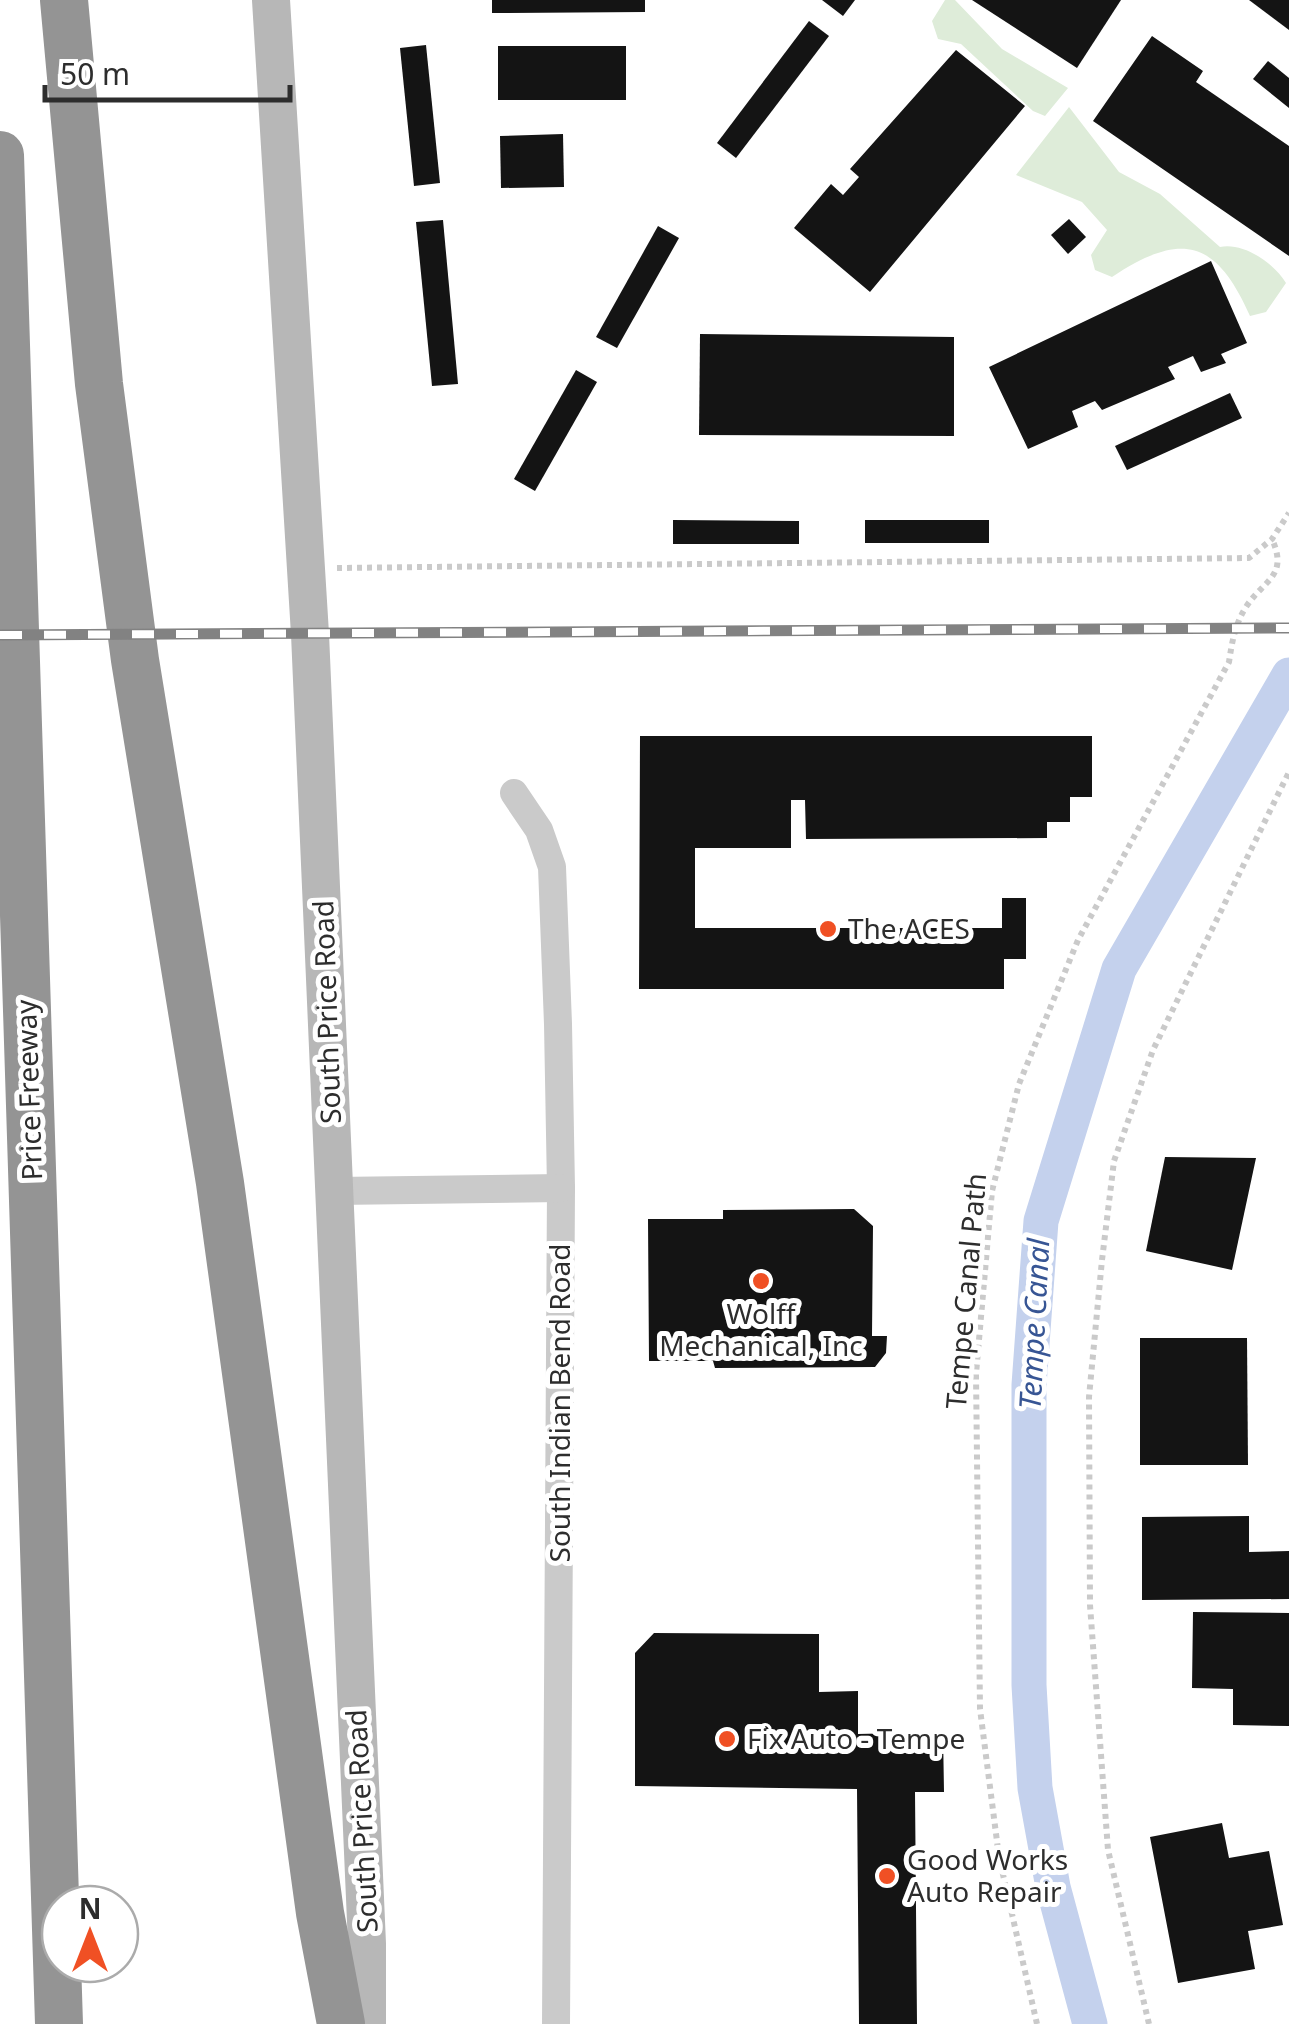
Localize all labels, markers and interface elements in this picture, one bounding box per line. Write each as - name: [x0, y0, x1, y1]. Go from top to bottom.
- scale bar: [45, 40, 290, 102]
- text: 50 m: [60, 53, 130, 94]
- street label: South Price Road: [303, 900, 349, 1125]
- place label: The ACES: [848, 909, 970, 947]
- marker: The ACES: [817, 918, 839, 940]
- street label: Price Freeway: [6, 998, 50, 1181]
- street label: Tempe Canal Path: [936, 1171, 994, 1411]
- water label: Tempe Canal: [1009, 1236, 1059, 1410]
- street label: South Indian Bend Road: [540, 1244, 578, 1562]
- marker: Wolff Mechanical, Inc: [750, 1270, 772, 1292]
- place label: Wolff Mechanical, Inc: [659, 1294, 863, 1364]
- street label: South Price Road: [336, 1708, 386, 1934]
- place label: Fix Auto - Tempe: [747, 1719, 965, 1757]
- marker: Fix Auto - Tempe: [716, 1728, 738, 1750]
- place label: Good Works Auto Repair: [907, 1840, 1068, 1910]
- marker: Good Works Auto Repair: [876, 1865, 898, 1887]
- north arrow: [40, 1884, 140, 1984]
- text: N: [79, 1889, 101, 1927]

